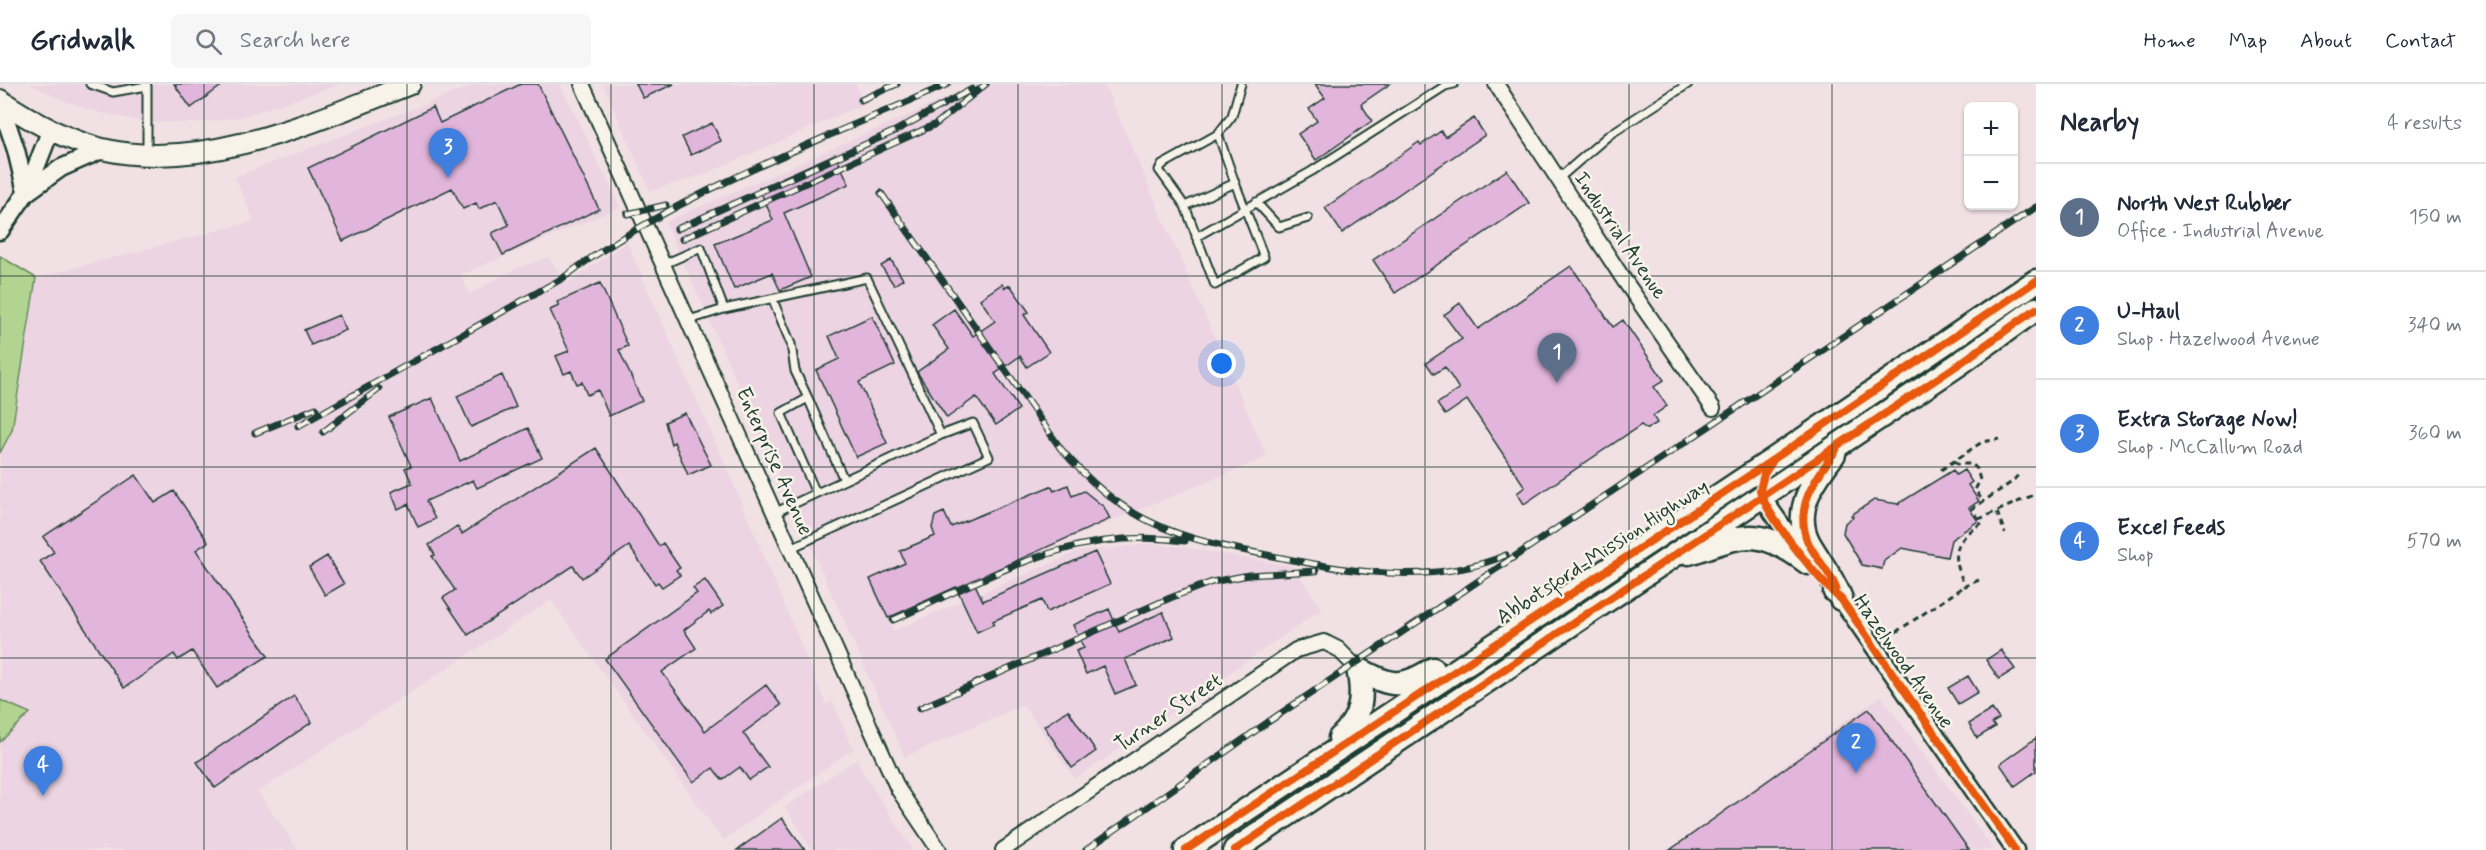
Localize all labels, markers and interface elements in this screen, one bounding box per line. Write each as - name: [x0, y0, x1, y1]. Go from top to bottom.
- search box: [171, 14, 591, 68]
- text: Gridwalk: [30, 23, 135, 60]
- icon: search: [192, 25, 225, 58]
- text: Search here: [240, 27, 351, 55]
- text: Home: [2144, 27, 2196, 55]
- text: Map: [2229, 27, 2267, 55]
- text: About: [2300, 27, 2352, 55]
- text: Contact: [2385, 27, 2456, 55]
- map controls: [1964, 102, 2018, 210]
- button: +: [1964, 102, 2018, 156]
- text: Nearby: [2060, 106, 2139, 140]
- text: 4 results: [2387, 110, 2462, 137]
- pin: 3: [428, 128, 468, 178]
- button: −: [1964, 156, 2018, 210]
- street label: Industrial Avenue: [1567, 166, 1673, 305]
- text: North West Rubber: [2117, 190, 2292, 218]
- text: 1: [2075, 204, 2084, 231]
- text: 150 m: [2409, 204, 2462, 231]
- text: Office · Industrial Avenue: [2117, 218, 2324, 245]
- text: U-Haul: [2117, 298, 2180, 326]
- text: 2: [2075, 312, 2084, 339]
- text: 340 m: [2407, 312, 2462, 339]
- text: Shop · Hazelwood Avenue: [2117, 326, 2320, 353]
- pin: 1: [1538, 334, 1576, 383]
- your location: [1207, 349, 1236, 378]
- street label: Enterprise Avenue: [729, 383, 819, 540]
- text: Extra Storage Now!: [2117, 406, 2298, 434]
- text: 3: [2075, 420, 2084, 447]
- text: 360 m: [2409, 420, 2462, 447]
- text: Shop · McCallum Road: [2117, 434, 2303, 461]
- street label: Abbotsford-Mission Highway: [1491, 473, 1715, 633]
- text: Excel Feeds: [2117, 514, 2225, 542]
- text: 4: [2074, 528, 2085, 555]
- text: 570 m: [2407, 528, 2462, 555]
- text: Shop: [2117, 542, 2154, 569]
- street label: Hazelwood Avenue: [1846, 589, 1960, 734]
- street label: Turner Street: [1109, 666, 1228, 759]
- pin: 2: [1836, 724, 1876, 773]
- pin: 4: [24, 746, 63, 796]

